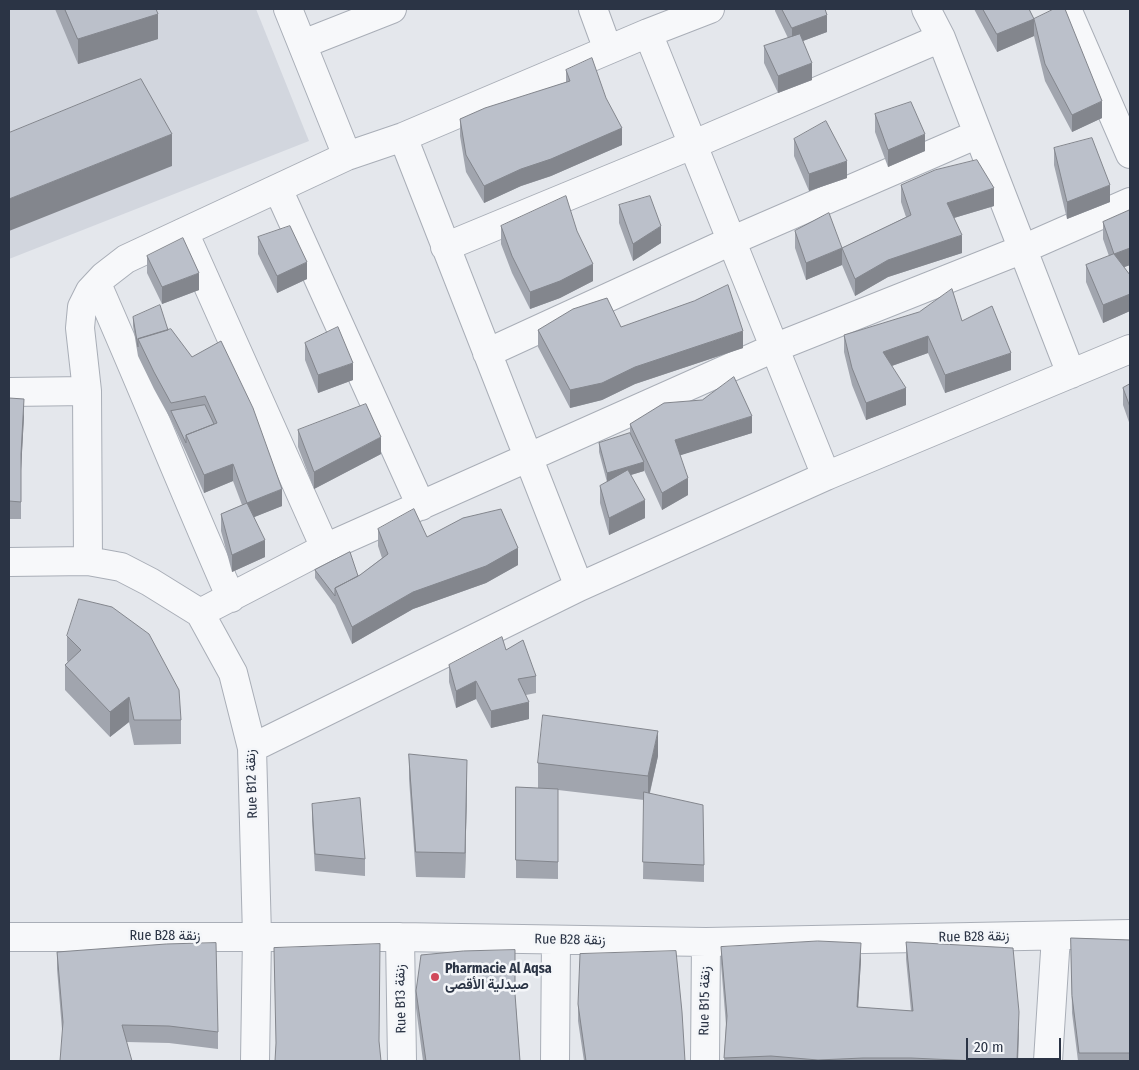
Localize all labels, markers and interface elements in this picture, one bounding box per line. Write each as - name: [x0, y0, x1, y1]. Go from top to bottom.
- street label: Rue B12 زنقة: [242, 749, 262, 819]
- street label: Rue B28 زنقة: [129, 928, 201, 944]
- street label: Rue B28 زنقة: [938, 928, 1010, 946]
- street label: Rue B28 زنقة: [534, 931, 606, 949]
- place label: Pharmacie Al Aqsa صيدلية الأقصى: [445, 961, 552, 994]
- street label: Rue B13 زنقة: [392, 964, 410, 1034]
- street label: Rue B15 زنقة: [696, 966, 714, 1036]
- marker: Pharmacie Al Aqsa صيدلية الأقصى: [429, 971, 441, 983]
- scale bar: [969, 1028, 1064, 1060]
- text: 20 m: [974, 1038, 1004, 1056]

